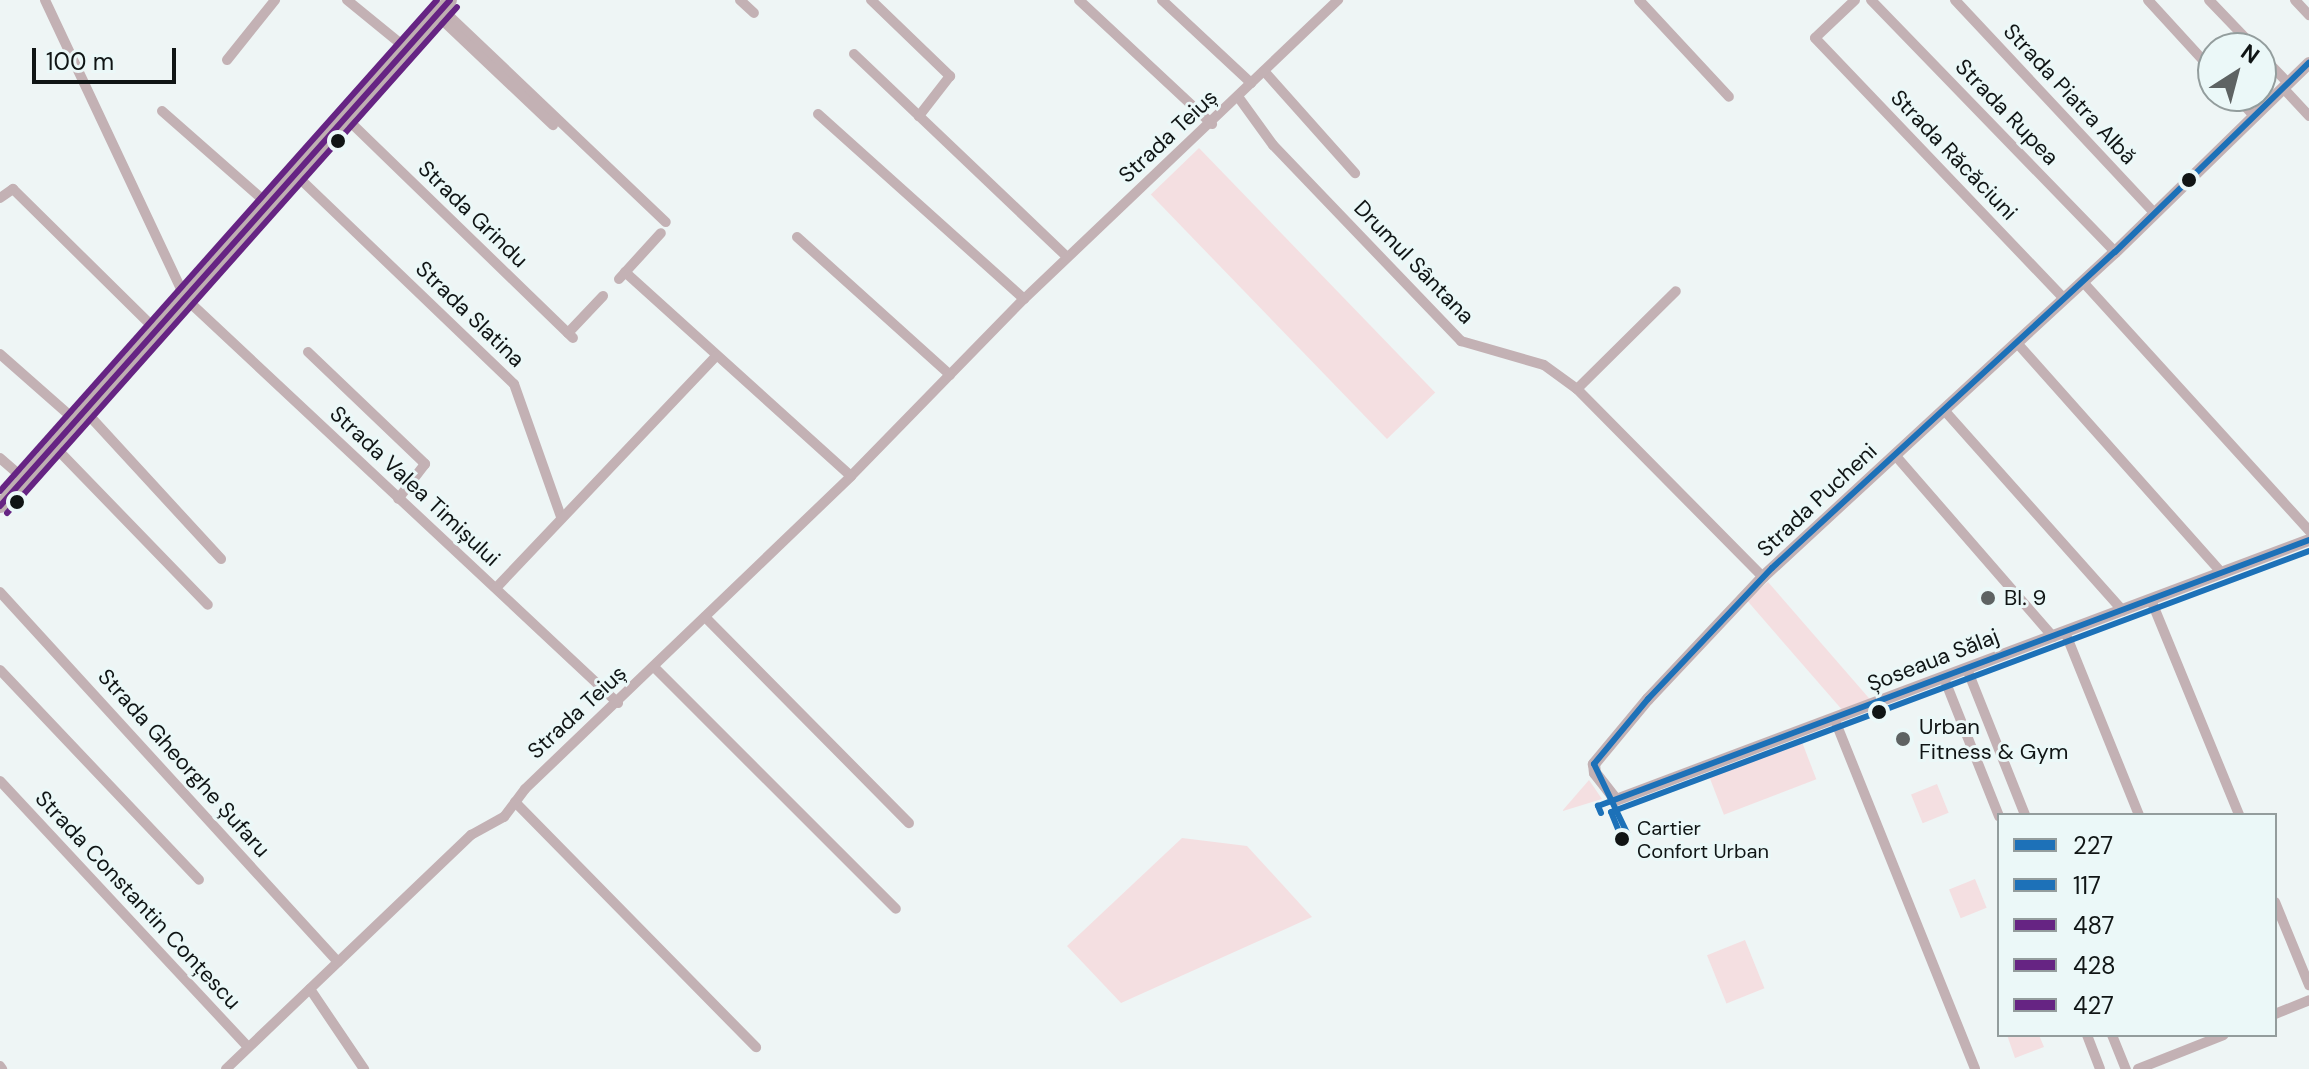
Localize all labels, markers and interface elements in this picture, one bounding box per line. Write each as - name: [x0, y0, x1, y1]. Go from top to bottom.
- street label: Strada Piatra Albă: [1998, 18, 2142, 170]
- scale bar: [36, 32, 180, 82]
- north arrow: [2197, 32, 2277, 112]
- text: N: [2235, 37, 2265, 70]
- text: 100 m: [46, 46, 114, 77]
- street label: Strada Rupea: [1950, 54, 2064, 170]
- street label: Strada Teiuș: [1113, 84, 1223, 188]
- street label: Strada Răcăciuni: [1885, 84, 2023, 226]
- unlabelled marker: [330, 133, 346, 149]
- street label: Strada Grindu: [413, 155, 533, 273]
- unlabelled marker: [2181, 172, 2197, 188]
- street label: Drumul Sântana: [1348, 195, 1480, 329]
- street label: Strada Slatina: [410, 256, 530, 372]
- street label: Strada Valea Timișului: [325, 400, 505, 572]
- street label: Strada Pucheni: [1752, 438, 1882, 562]
- unlabelled marker: [9, 494, 25, 510]
- place label: Bl. 9: [2004, 585, 2046, 611]
- marker: Bl. 9: [1979, 589, 1997, 607]
- street label: Șoseaua Sălaj: [1864, 623, 2002, 697]
- street label: Strada Teiuș: [522, 660, 632, 764]
- street label: Strada Gheorghe Șufaru: [92, 663, 276, 863]
- unlabelled marker: [1871, 704, 1887, 720]
- place label: Urban Fitness & Gym: [1919, 713, 2068, 764]
- marker: Urban Fitness & Gym: [1894, 730, 1912, 748]
- street label: Strada Constantin Conțescu: [30, 785, 246, 1015]
- legend: [1997, 813, 2277, 1037]
- place label: Cartier Confort Urban: [1637, 816, 1769, 863]
- text: 227: [2073, 830, 2113, 861]
- marker: Cartier Confort Urban: [1614, 831, 1630, 847]
- text: 117: [2073, 870, 2101, 901]
- text: 487: [2073, 910, 2114, 941]
- text: 428: [2073, 950, 2116, 981]
- text: 427: [2073, 990, 2114, 1021]

